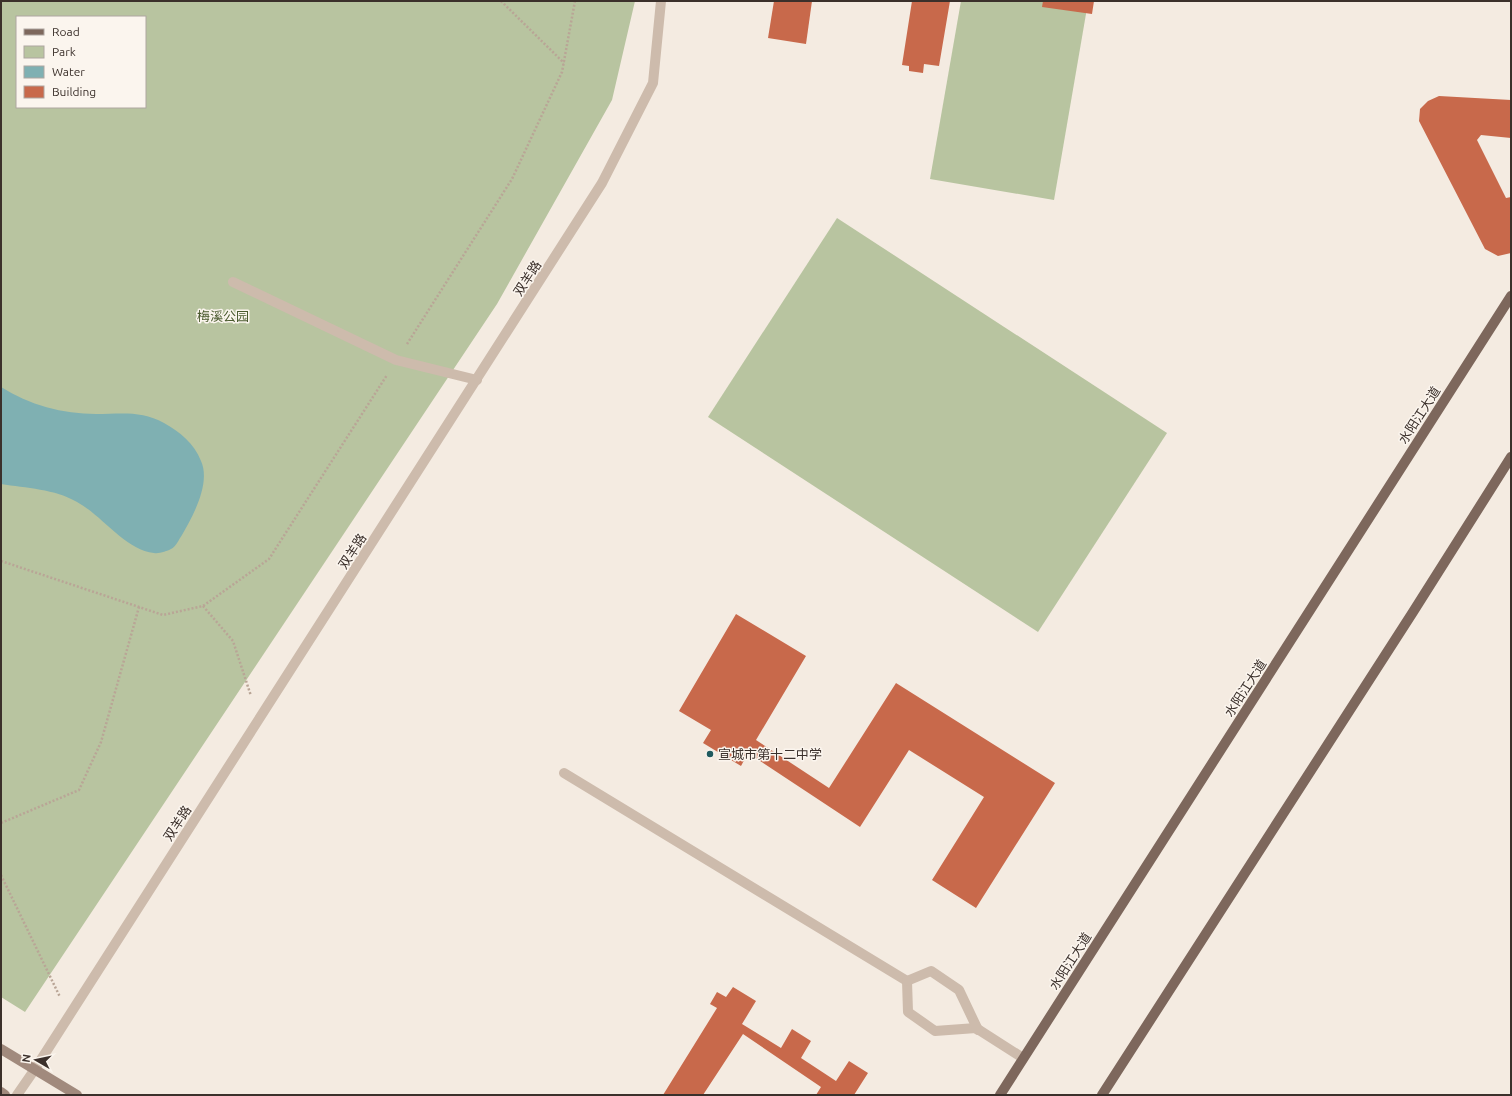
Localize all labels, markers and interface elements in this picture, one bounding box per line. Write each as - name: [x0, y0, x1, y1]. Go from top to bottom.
- legend: [16, 16, 146, 108]
- text: Road: [52, 25, 80, 38]
- text: Park: [52, 45, 76, 58]
- text: Water: [52, 65, 85, 78]
- text: Building: [52, 85, 96, 98]
- street label: 双羊路: [511, 258, 543, 298]
- park label: 梅溪公园: [197, 309, 249, 323]
- street label: 水阳江大道: [1395, 384, 1443, 446]
- street label: 双羊路: [336, 531, 368, 571]
- street label: 水阳江大道: [1221, 657, 1269, 719]
- place label: 宣城市第十二中学: [718, 747, 822, 761]
- marker: 宣城市第十二中学: [705, 749, 715, 759]
- street label: 双羊路: [161, 803, 193, 843]
- street label: 水阳江大道: [1046, 930, 1094, 992]
- north arrow: [16, 1040, 56, 1080]
- text: N: [20, 1053, 33, 1063]

